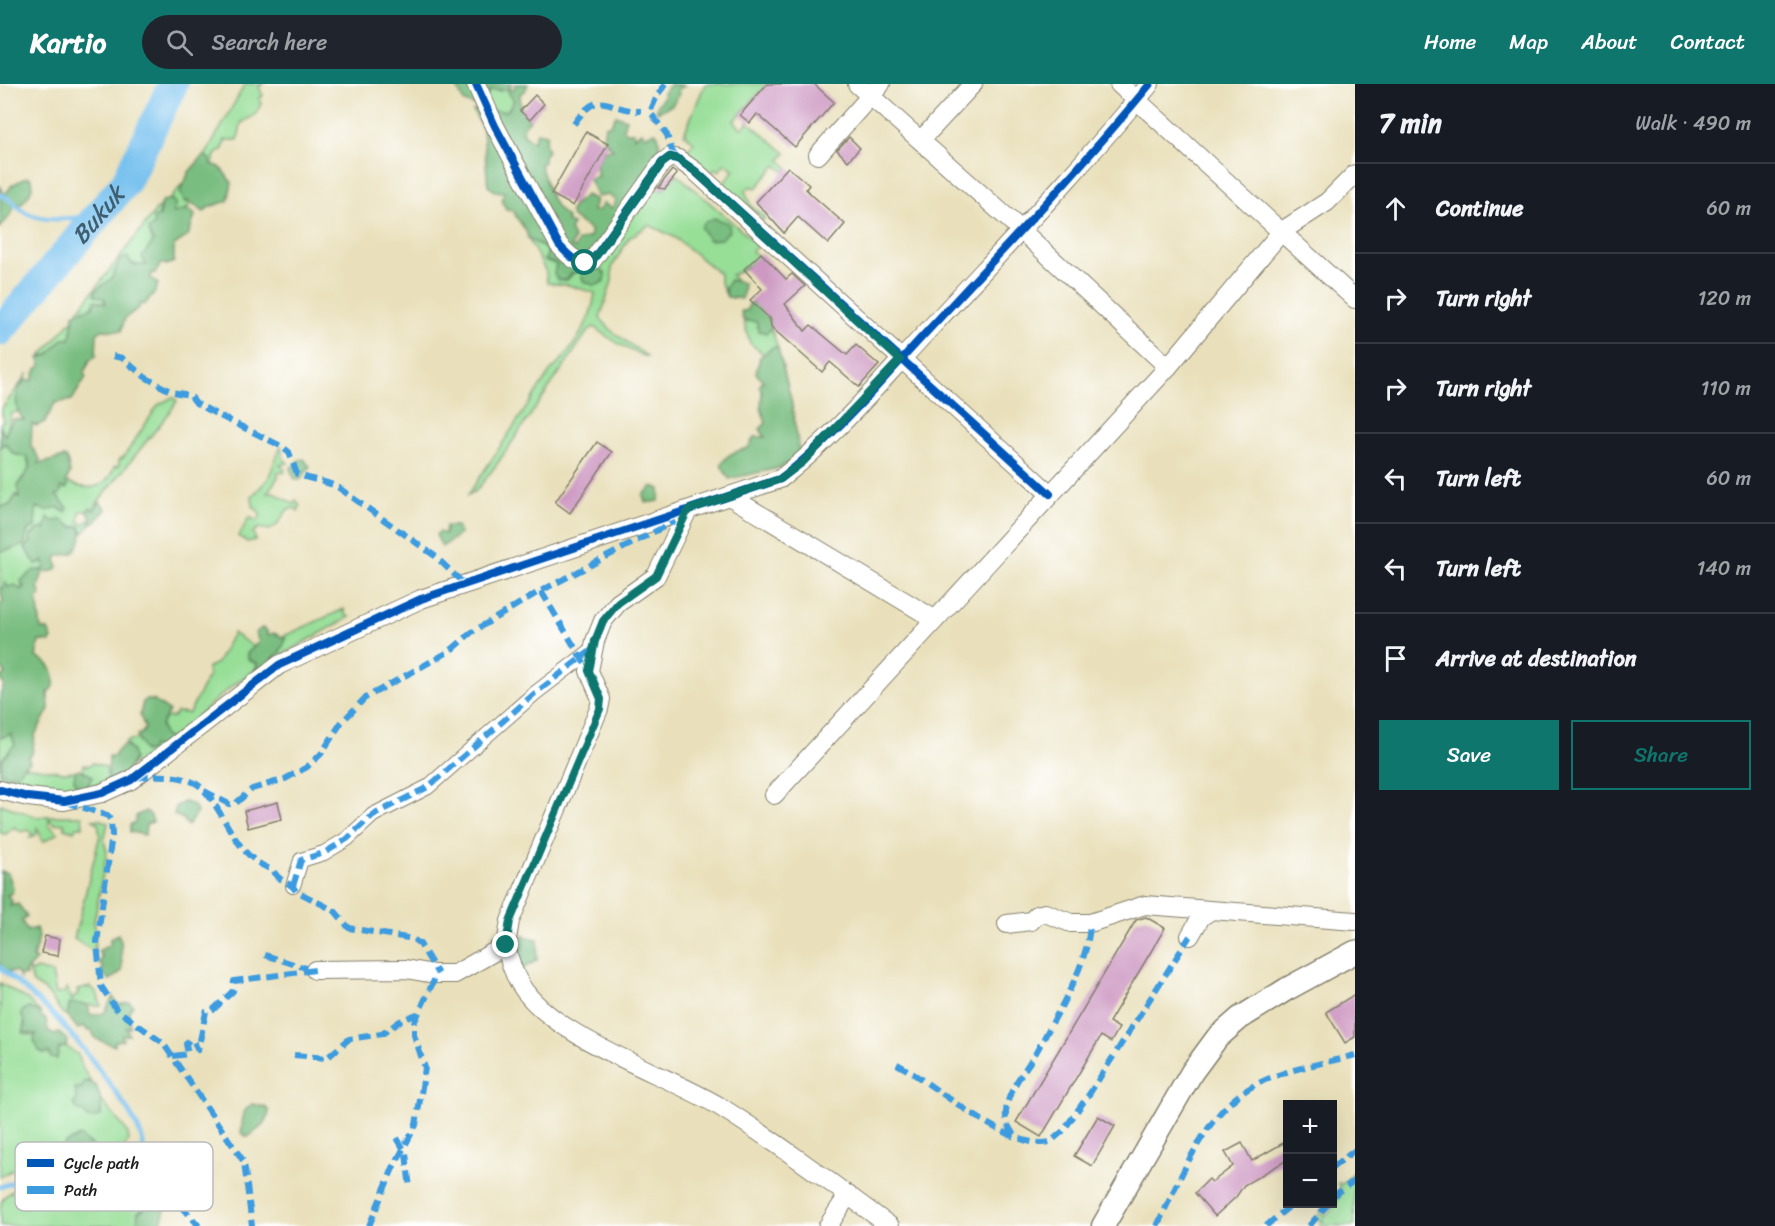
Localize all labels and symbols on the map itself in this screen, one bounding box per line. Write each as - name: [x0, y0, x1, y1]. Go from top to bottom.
- water label: Bukuk: [61, 174, 138, 254]
- route start: [571, 249, 597, 275]
- route end: [492, 931, 518, 957]
- legend: [15, 1142, 213, 1211]
- text: Cycle path: [64, 1149, 139, 1178]
- text: Path: [64, 1176, 97, 1205]

